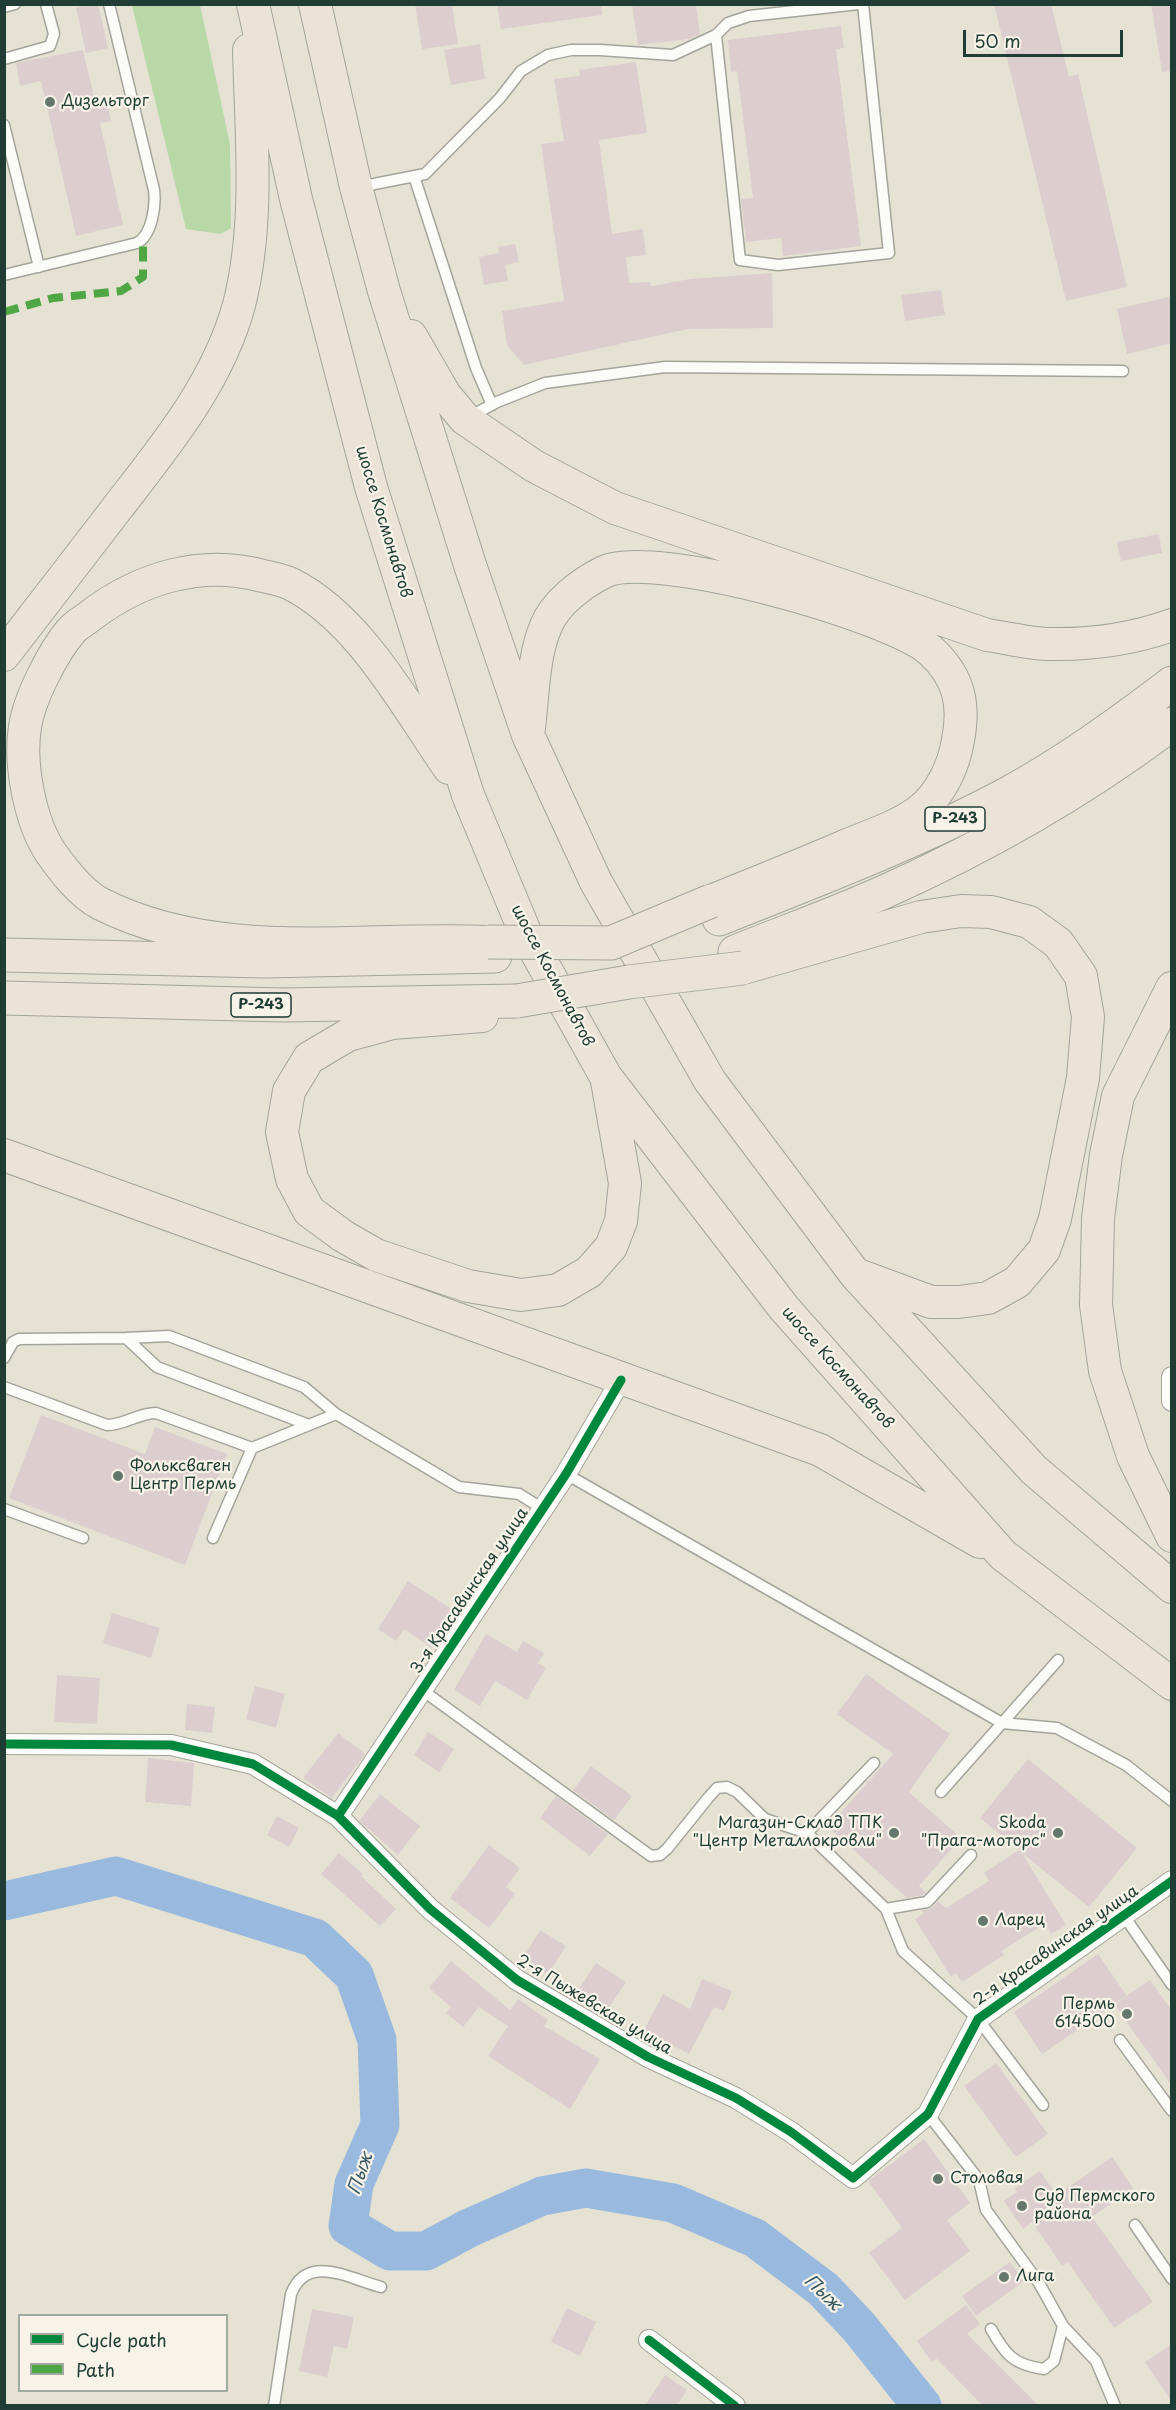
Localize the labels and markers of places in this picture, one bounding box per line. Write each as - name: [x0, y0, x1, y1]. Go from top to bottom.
- place label: Дизельторг: [62, 92, 149, 112]
- marker: Дизельторг: [43, 95, 57, 109]
- place label: Фольксваген Центр Пермь: [130, 1457, 236, 1495]
- marker: Фольксваген Центр Пермь: [111, 1469, 125, 1483]
- place label: Магазин-Склад ТПК "Центр Металлокровли": [692, 1814, 882, 1852]
- place label: Skoda "Прага-моторс": [921, 1814, 1046, 1852]
- marker: Магазин-Склад ТПК "Центр Металлокровли": [887, 1826, 901, 1840]
- marker: Skoda "Прага-моторс": [1051, 1826, 1065, 1840]
- place label: Ларец: [995, 1911, 1045, 1931]
- marker: Ларец: [976, 1914, 990, 1928]
- place label: Пермь 614500: [1055, 1995, 1115, 2033]
- marker: Пермь 614500: [1120, 2007, 1134, 2021]
- place label: Столовая: [950, 2169, 1023, 2189]
- marker: Столовая: [931, 2172, 945, 2186]
- place label: Суд Пермского района: [1034, 2187, 1155, 2225]
- marker: Суд Пермского района: [1015, 2199, 1029, 2213]
- place label: Лига: [1016, 2267, 1054, 2287]
- marker: Лига: [997, 2270, 1011, 2284]

